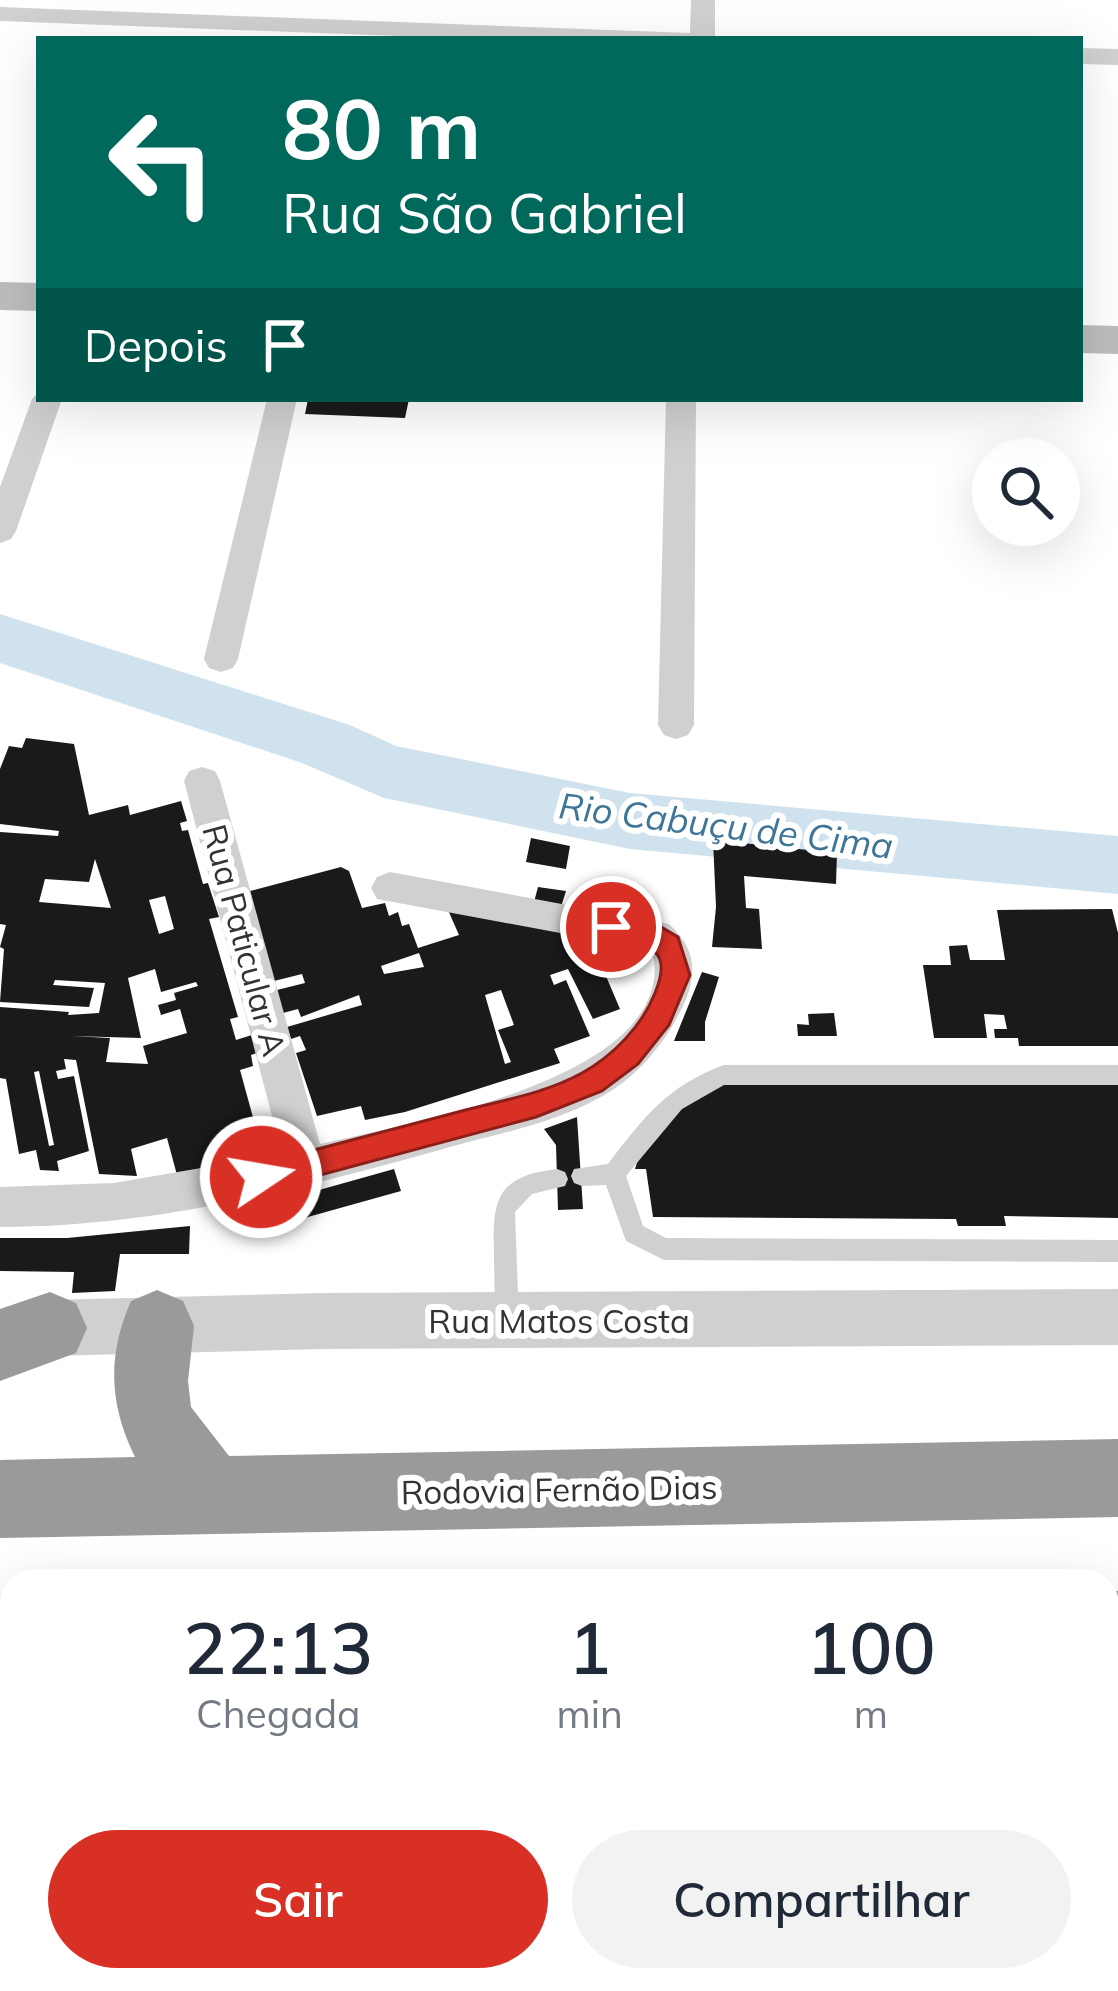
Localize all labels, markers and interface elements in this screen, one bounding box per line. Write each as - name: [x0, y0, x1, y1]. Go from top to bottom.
- text: 80 m: [282, 75, 481, 180]
- icon: left: [84, 84, 240, 240]
- text: Rua São Gabriel: [282, 179, 687, 247]
- icon: arrive: [252, 312, 318, 378]
- text: Depois: [84, 317, 228, 373]
- map controls: [972, 438, 1080, 546]
- button: search: [972, 438, 1080, 546]
- water label: Rio Cabuçu de Cima: [556, 782, 896, 868]
- street label: Rua Paticular A: [194, 820, 296, 1060]
- pin: [560, 876, 662, 978]
- icon: arrive: [578, 894, 644, 960]
- position arrow: [198, 1114, 324, 1240]
- street label: Rua Matos Costa: [428, 1300, 690, 1341]
- street label: Rodovia Fernão Dias: [400, 1466, 718, 1512]
- text: 22:13: [183, 1602, 373, 1692]
- text: 1: [568, 1602, 611, 1692]
- text: 100: [806, 1602, 936, 1692]
- text: Chegada: [196, 1689, 360, 1738]
- text: min: [556, 1689, 623, 1738]
- text: m: [854, 1689, 888, 1738]
- button: Sair: [48, 1830, 548, 1968]
- button: Compartilhar: [572, 1830, 1071, 1968]

